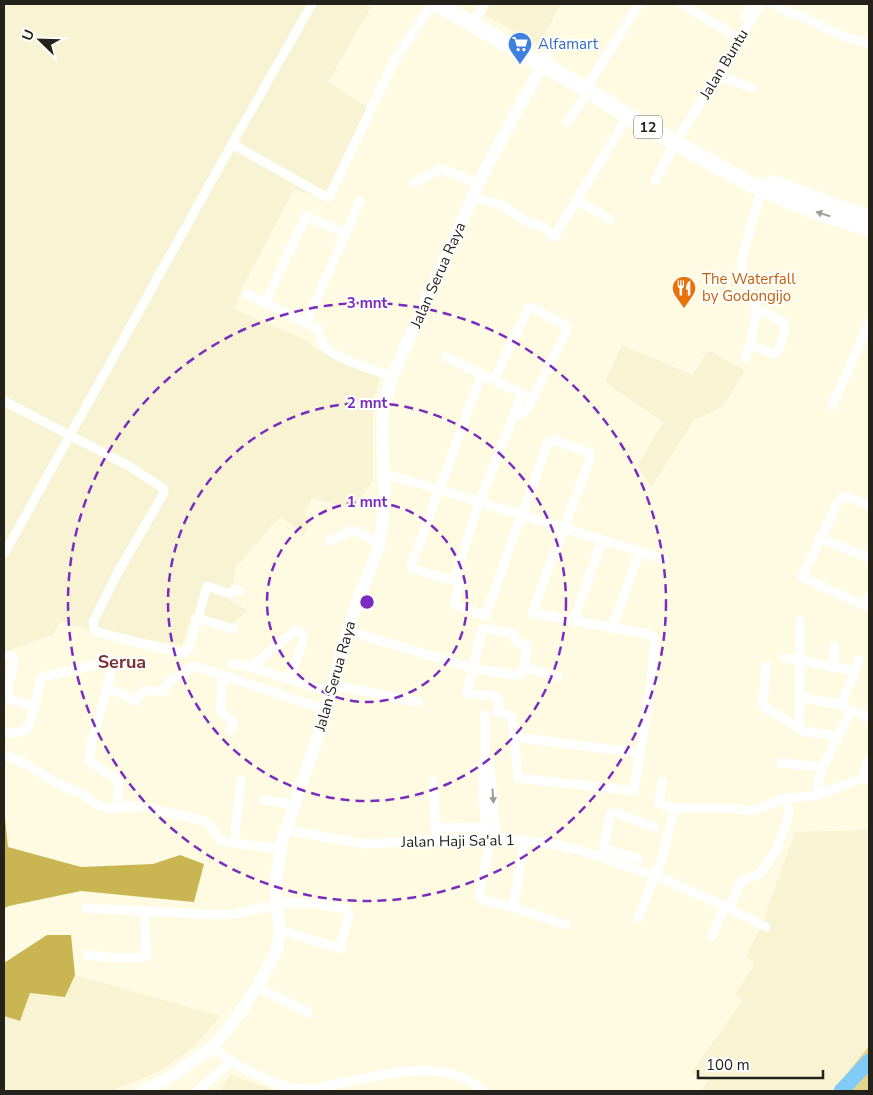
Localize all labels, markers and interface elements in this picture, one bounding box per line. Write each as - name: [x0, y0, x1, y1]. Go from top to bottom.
- north arrow: [15, 15, 65, 65]
- street label: Jalan Buntu: [695, 25, 753, 104]
- text: U: [18, 27, 39, 44]
- supermarket icon: Alfamart: [507, 31, 533, 65]
- place label: Alfamart: [538, 34, 599, 54]
- road number: 12: [634, 115, 662, 138]
- one-way arrow: [815, 210, 830, 218]
- street label: Jalan Serua Raya: [405, 219, 470, 332]
- place label: The Waterfall by Godongijo: [702, 269, 796, 306]
- restaurant icon: The Waterfall by Godongijo: [671, 275, 697, 309]
- text: 3 mnt: [347, 293, 388, 313]
- text: 2 mnt: [347, 393, 388, 413]
- text: 1 mnt: [347, 492, 388, 512]
- centre of rings: [358, 593, 376, 611]
- street label: Jalan Serua Raya: [309, 619, 360, 734]
- district label: Serua: [98, 650, 146, 674]
- one-way arrow: [489, 788, 497, 804]
- street label: Jalan Haji Sa'al 1: [400, 830, 515, 852]
- scale bar: [698, 1048, 823, 1080]
- text: 100 m: [706, 1055, 750, 1075]

